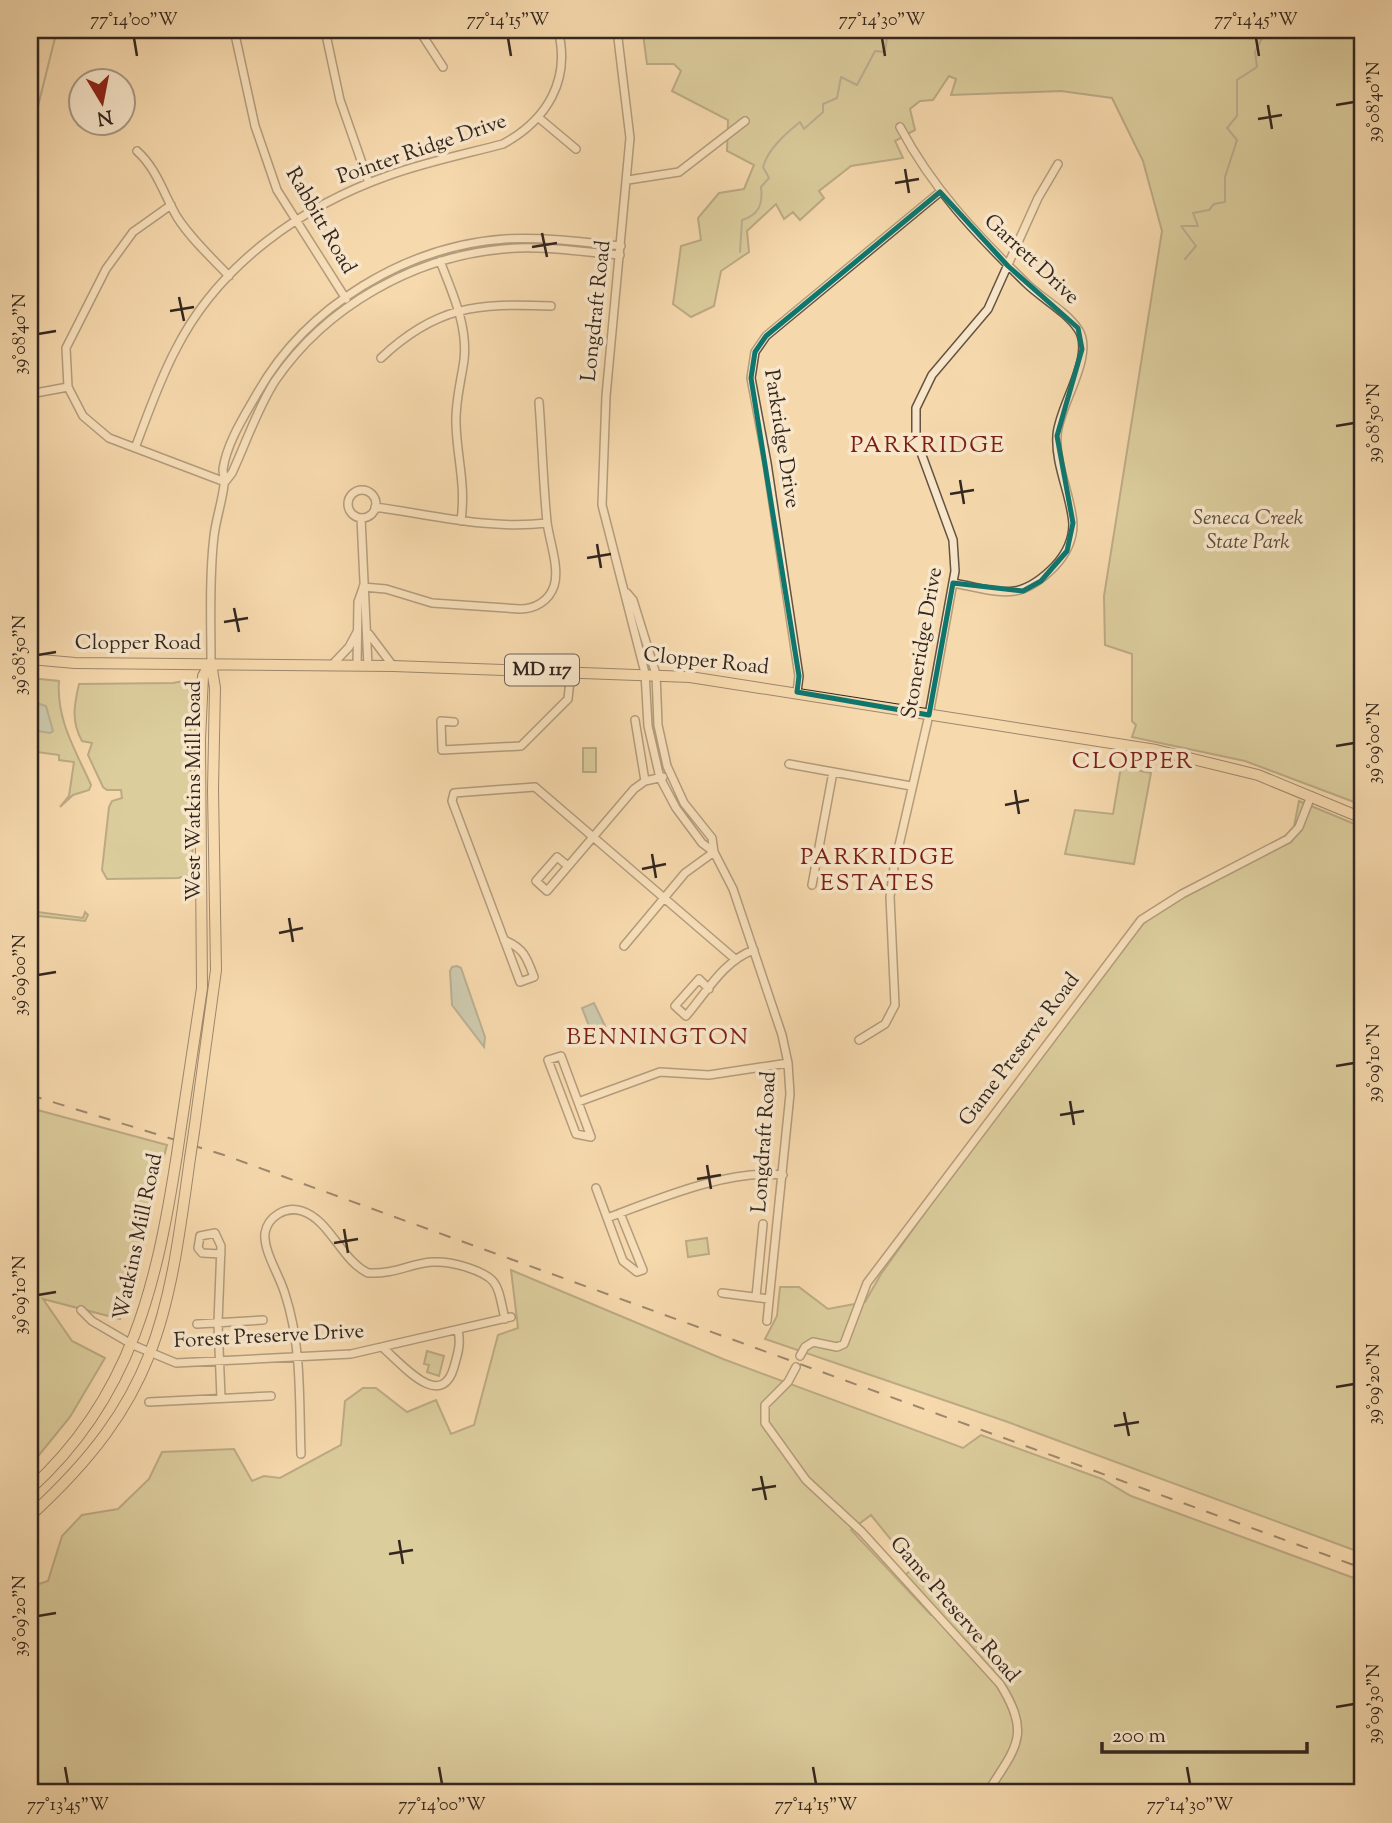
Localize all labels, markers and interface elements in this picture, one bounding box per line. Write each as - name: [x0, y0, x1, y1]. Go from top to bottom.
- text: 77°14'00"W: [90, 8, 178, 34]
- text: 77°14'15"W: [467, 8, 549, 34]
- text: 77°14'30"W: [839, 8, 925, 34]
- text: 77°14'45"W: [1214, 8, 1298, 34]
- text: 39°08'40"N: [1362, 61, 1388, 143]
- north arrow: [66, 66, 136, 136]
- text: N: [95, 102, 114, 131]
- street label: Pointer Ridge Drive: [333, 107, 511, 193]
- street label: Rabbitt Road: [277, 162, 363, 280]
- street label: Garrett Drive: [976, 208, 1086, 312]
- street label: Longdraft Road: [575, 239, 619, 383]
- text: 39°08'40"N: [8, 293, 34, 375]
- street label: Parkridge Drive: [755, 367, 807, 511]
- text: 39°08'50"N: [1362, 383, 1388, 463]
- district label: PARKRIDGE: [850, 430, 1006, 463]
- park label: Seneca Creek State Park: [1193, 504, 1304, 558]
- street label: Stoneridge Drive: [895, 565, 951, 721]
- text: 39°08'50"N: [8, 615, 34, 695]
- street label: Clopper Road: [75, 629, 201, 659]
- street label: Clopper Road: [642, 640, 771, 684]
- road number: MD 117: [505, 654, 579, 685]
- street label: West Watkins Mill Road: [180, 680, 210, 901]
- text: 39°09'00"N: [1362, 702, 1388, 784]
- district label: CLOPPER: [1072, 746, 1194, 779]
- district label: PARKRIDGE ESTATES: [800, 842, 956, 901]
- text: 39°09'00"N: [8, 934, 34, 1016]
- street label: Game Preserve Road: [952, 967, 1088, 1133]
- district label: BENNINGTON: [566, 1022, 750, 1055]
- text: 39°09'10"N: [1362, 1023, 1388, 1103]
- street label: Longdraft Road: [745, 1070, 785, 1214]
- street label: Watkins Mill Road: [107, 1151, 171, 1323]
- text: 39°09'10"N: [8, 1255, 34, 1335]
- street label: Forest Preserve Drive: [173, 1317, 365, 1357]
- text: 39°09'20"N: [1362, 1343, 1388, 1425]
- street label: Game Preserve Road: [882, 1530, 1026, 1690]
- text: 39°09'20"N: [8, 1575, 34, 1657]
- text: 39°09'30"N: [1362, 1664, 1388, 1744]
- scale bar: [1102, 1711, 1306, 1755]
- text: 200 m: [1112, 1722, 1166, 1752]
- text: 77°13'45"W: [27, 1793, 109, 1819]
- text: 77°14'00"W: [398, 1793, 486, 1819]
- text: 77°14'15"W: [775, 1793, 857, 1819]
- text: 77°14'30"W: [1147, 1793, 1233, 1819]

